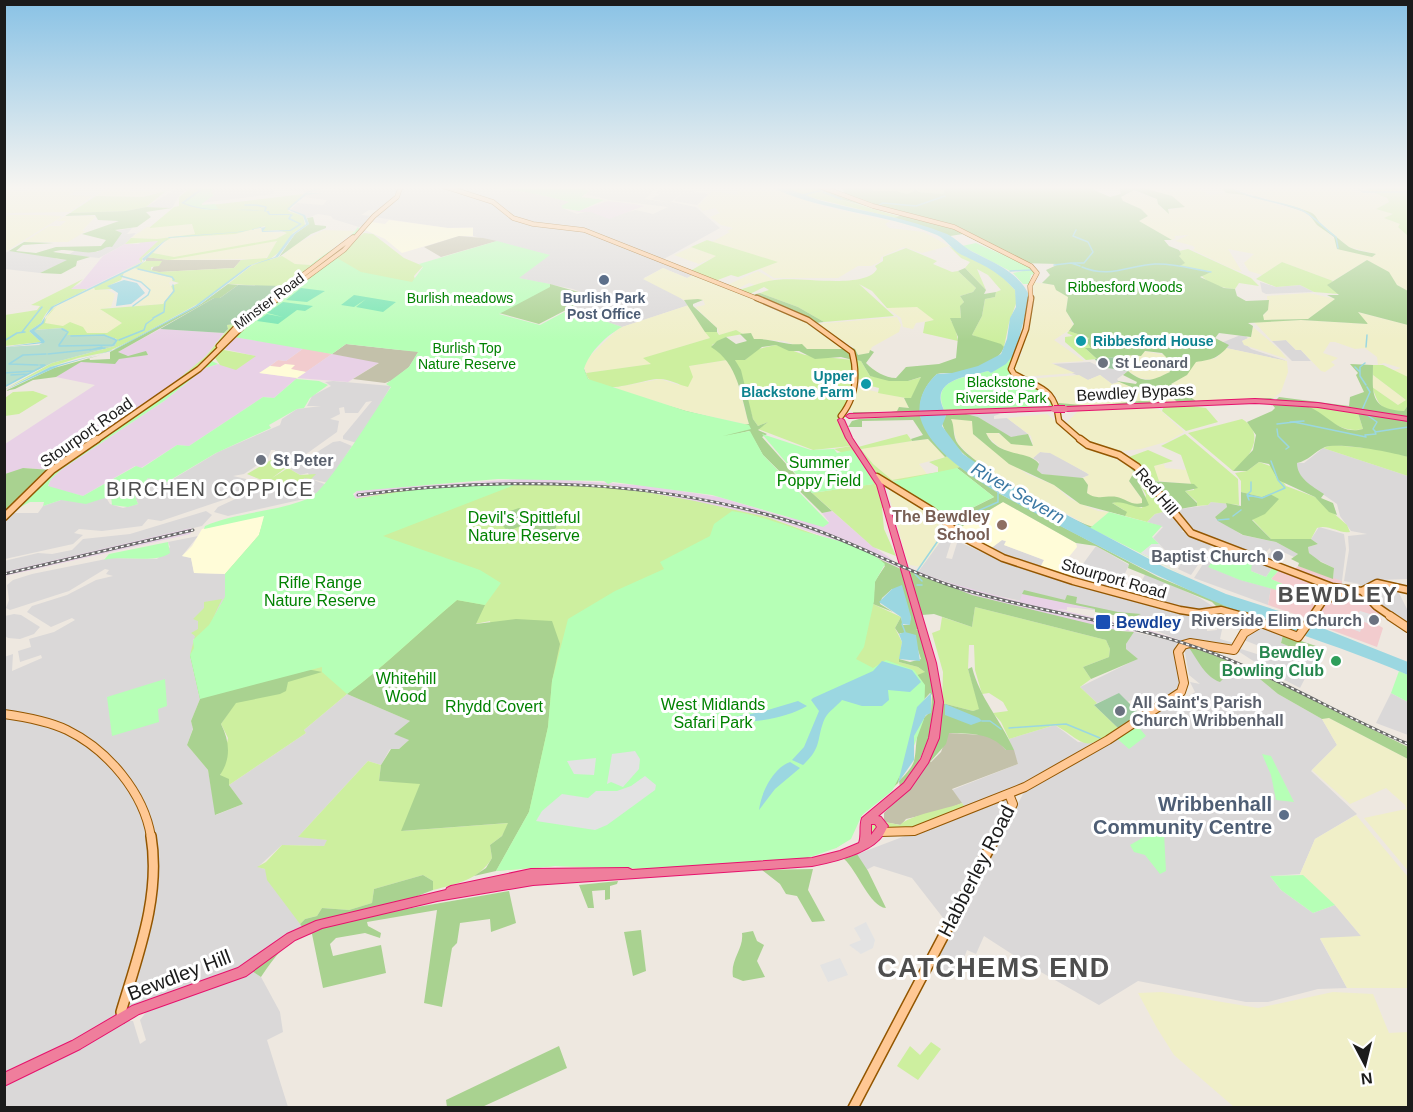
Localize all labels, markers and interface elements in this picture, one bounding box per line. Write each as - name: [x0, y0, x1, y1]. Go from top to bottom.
- street label: Minster Road: [231, 270, 307, 332]
- marker: Burlish Park Post Office: [597, 273, 611, 287]
- park label: Ribbesford Woods: [1068, 279, 1182, 295]
- park label: Burlish meadows: [407, 290, 513, 306]
- place label: Burlish Park Post Office: [563, 290, 645, 322]
- place label: Ribbesford House: [1093, 333, 1214, 349]
- marker: Ribbesford House: [1074, 334, 1088, 348]
- park label: Burlish Top Nature Reserve: [418, 340, 516, 372]
- place label: St Leonard: [1115, 355, 1188, 371]
- marker: St Leonard: [1096, 356, 1110, 370]
- place label: Upper Blackstone Farm: [741, 368, 855, 400]
- park label: Blackstone Riverside Park: [955, 374, 1048, 406]
- marker: Upper Blackstone Farm: [859, 377, 873, 391]
- street label: Bewdley Bypass: [1076, 381, 1194, 404]
- street label: Stourport Road: [37, 394, 136, 470]
- place label: St Peter: [273, 452, 333, 469]
- marker: St Peter: [254, 453, 268, 467]
- park label: Summer Poppy Field: [777, 454, 861, 489]
- water label: River Severn: [968, 458, 1068, 528]
- street label: Red Hill: [1132, 464, 1181, 518]
- district label: BIRCHEN COPPICE: [106, 478, 314, 500]
- place label: The Bewdley School: [892, 508, 990, 543]
- park label: Devil's Spittleful Nature Reserve: [468, 509, 580, 544]
- marker: The Bewdley School: [995, 518, 1009, 532]
- place label: Baptist Church: [1151, 548, 1266, 565]
- marker: Baptist Church: [1271, 549, 1285, 563]
- street label: Stourport Road: [1059, 555, 1168, 602]
- park label: Rifle Range Nature Reserve: [264, 574, 376, 609]
- district label: BEWDLEY: [1278, 582, 1398, 607]
- place label: Riverside Elim Church: [1191, 612, 1362, 629]
- marker: Bewdley: [1094, 613, 1112, 631]
- marker: Riverside Elim Church: [1367, 613, 1381, 627]
- place label: Bewdley: [1116, 614, 1181, 631]
- place label: Bewdley Bowling Club: [1222, 644, 1324, 679]
- marker: Bewdley Bowling Club: [1329, 654, 1343, 668]
- park label: Whitehill Wood: [376, 670, 436, 705]
- place label: All Saint's Parish Church Wribbenhall: [1132, 694, 1284, 729]
- park label: West Midlands Safari Park: [661, 696, 765, 731]
- park label: Rhydd Covert: [445, 698, 543, 715]
- marker: All Saint's Parish Church Wribbenhall: [1113, 704, 1127, 718]
- place label: Wribbenhall Community Centre: [1093, 793, 1272, 838]
- street label: Habberley Road: [933, 802, 1019, 940]
- marker: Wribbenhall Community Centre: [1277, 808, 1291, 822]
- street label: Bewdley Hill: [124, 945, 234, 1005]
- district label: CATCHEMS END: [877, 953, 1111, 983]
- north arrow: [1335, 1034, 1395, 1094]
- text: N: [1360, 1069, 1374, 1088]

